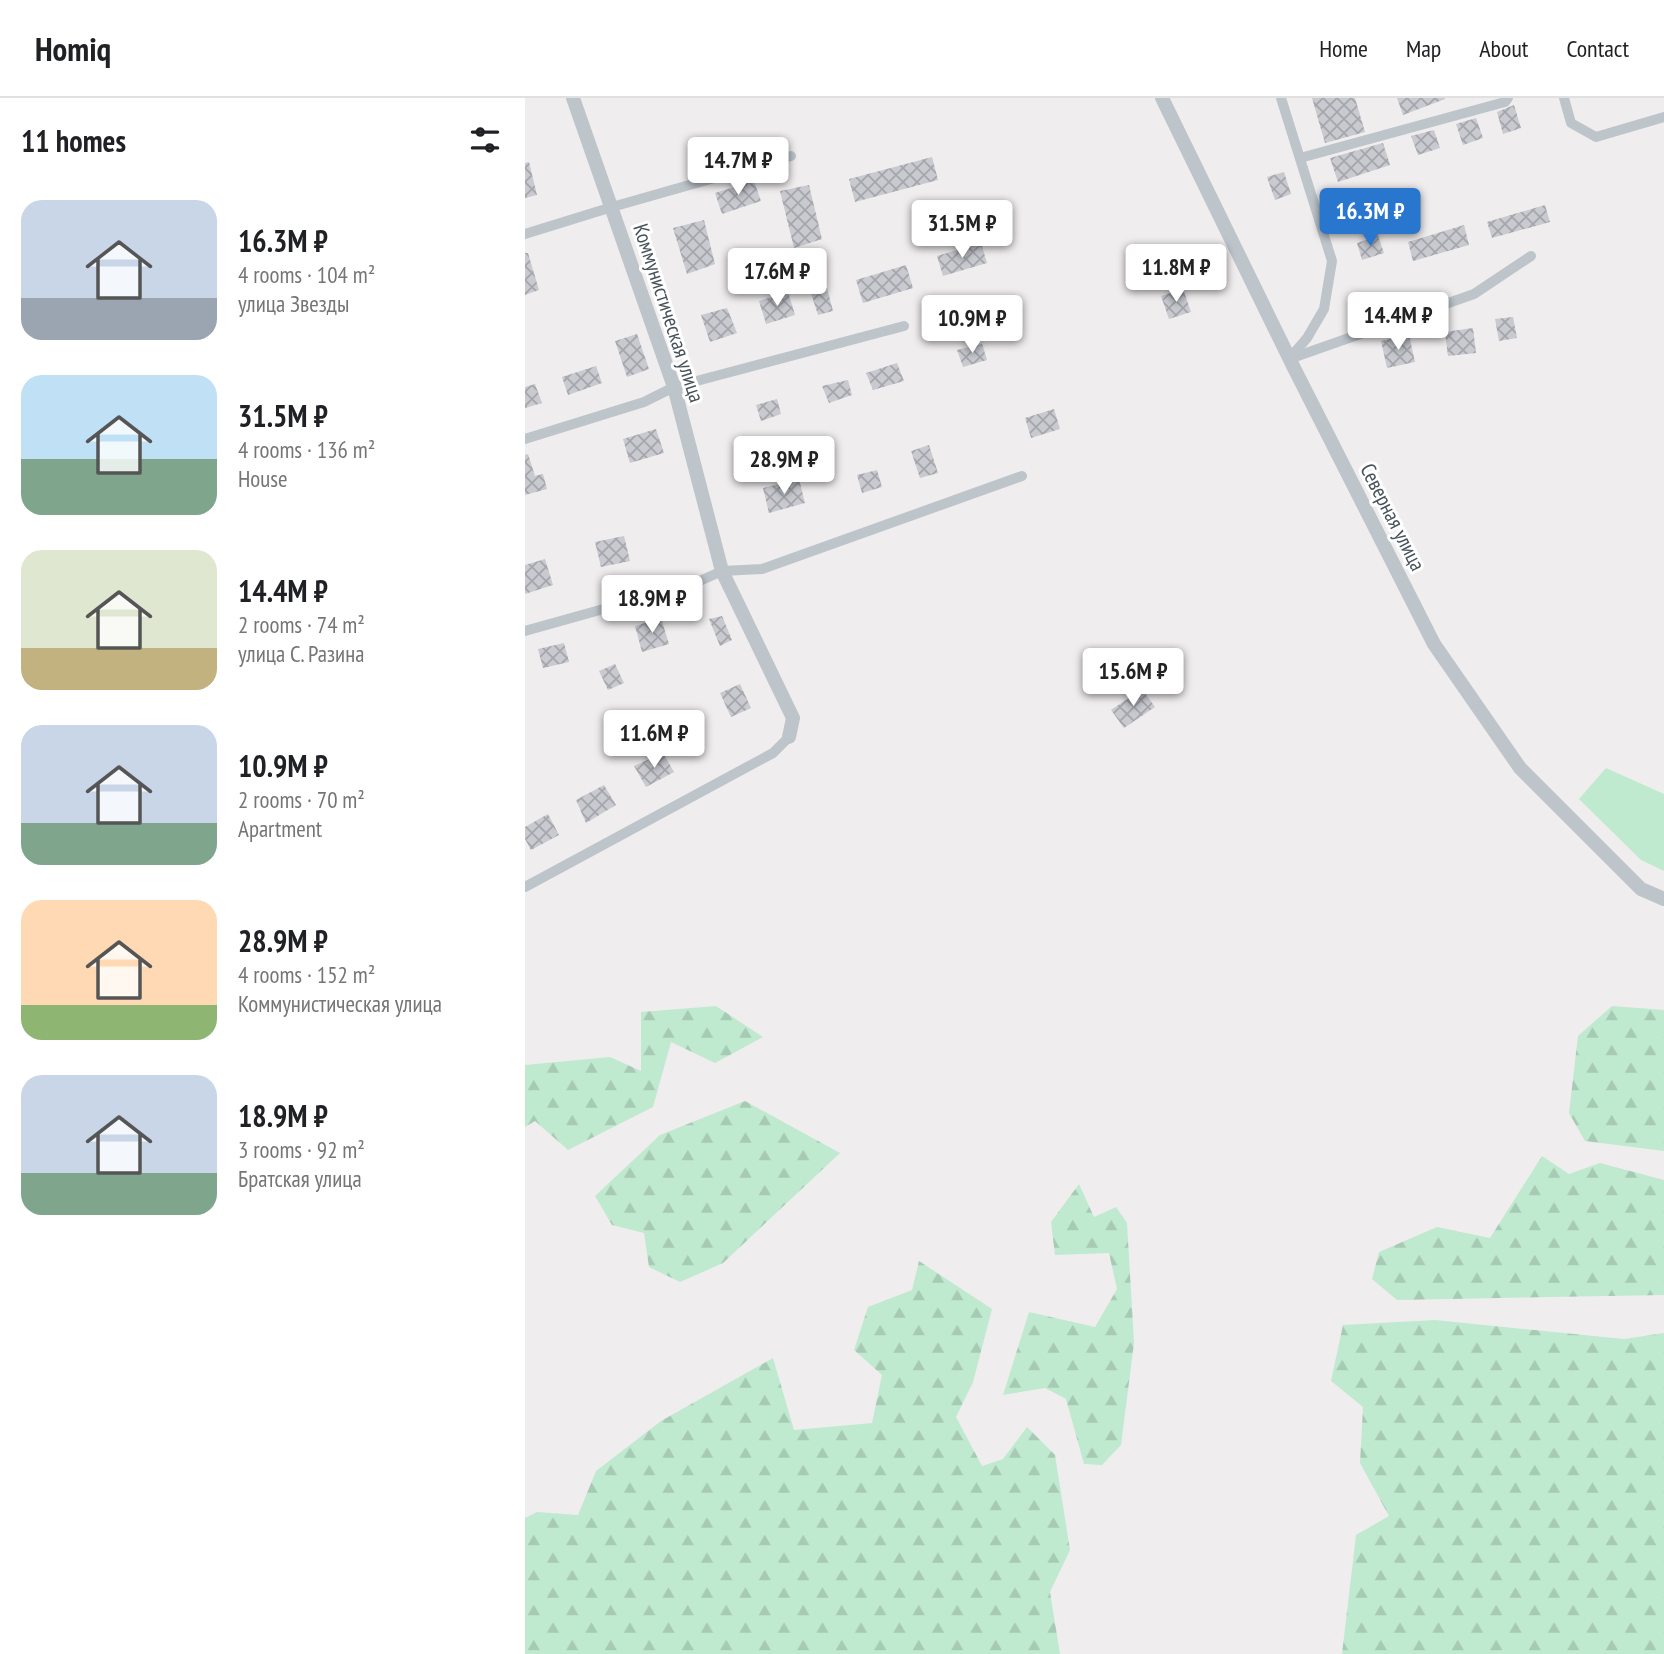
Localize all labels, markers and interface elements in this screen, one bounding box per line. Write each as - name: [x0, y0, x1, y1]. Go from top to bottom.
- text: Homiq: [35, 27, 111, 70]
- text: Home: [1319, 33, 1368, 64]
- text: Map: [1406, 33, 1441, 64]
- text: About: [1479, 33, 1528, 64]
- text: Contact: [1566, 33, 1629, 64]
- text: 11 homes: [21, 121, 126, 160]
- icon: filters: [466, 121, 504, 159]
- pin: 14.7M ₽: [673, 138, 803, 197]
- text: 14.7M ₽: [704, 145, 772, 174]
- pin: 16.3M ₽: [1305, 188, 1435, 248]
- text: 16.3M ₽: [1336, 196, 1404, 225]
- pin: 31.5M ₽: [897, 200, 1027, 260]
- text: 31.5M ₽: [928, 208, 996, 237]
- street label: Коммунистическая улица: [627, 220, 711, 406]
- text: 16.3M ₽: [238, 221, 328, 260]
- icon: home: [77, 228, 161, 312]
- pin: 11.8M ₽: [1111, 244, 1241, 304]
- pin: 17.6M ₽: [712, 248, 842, 308]
- text: 11.8M ₽: [1142, 252, 1210, 281]
- text: 17.6M ₽: [744, 256, 810, 285]
- text: 4 rooms · 104 m²: [238, 260, 375, 289]
- text: улица Звезды: [238, 289, 349, 318]
- pin: 14.4M ₽: [1333, 292, 1463, 352]
- pin: 10.9M ₽: [907, 296, 1037, 355]
- text: 14.4M ₽: [1364, 300, 1432, 329]
- text: 10.9M ₽: [938, 303, 1006, 332]
- text: 31.5M ₽: [238, 396, 328, 435]
- icon: home: [77, 403, 161, 487]
- text: 4 rooms · 136 m²: [238, 435, 375, 464]
- pin: 28.9M ₽: [719, 436, 849, 496]
- text: 28.9M ₽: [750, 444, 818, 473]
- street label: Северная улица: [1354, 459, 1432, 575]
- text: House: [238, 464, 288, 493]
- text: 14.4M ₽: [238, 571, 328, 610]
- pin: 18.9M ₽: [587, 575, 717, 635]
- icon: home: [77, 578, 161, 662]
- text: 18.9M ₽: [618, 583, 686, 612]
- text: 2 rooms · 74 m²: [238, 610, 365, 639]
- text: улица С. Разина: [238, 639, 364, 668]
- pin: 15.6M ₽: [1068, 648, 1198, 708]
- text: 15.6M ₽: [1099, 656, 1167, 685]
- pin: 11.6M ₽: [589, 710, 719, 770]
- text: 11.6M ₽: [620, 718, 688, 747]
- text: 10.9M ₽: [238, 746, 328, 785]
- icon: home: [77, 753, 161, 837]
- text: 2 rooms · 70 m²: [238, 785, 365, 814]
- text: Apartment: [238, 814, 322, 843]
- text: 28.9M ₽: [238, 921, 328, 960]
- icon: home: [77, 928, 161, 1012]
- text: 4 rooms · 152 m²: [238, 960, 375, 989]
- text: Коммунистическая улица: [238, 989, 442, 1018]
- text: 18.9M ₽: [238, 1096, 328, 1135]
- icon: home: [77, 1103, 161, 1187]
- text: 3 rooms · 92 m²: [238, 1135, 365, 1164]
- text: Братская улица: [238, 1164, 362, 1193]

